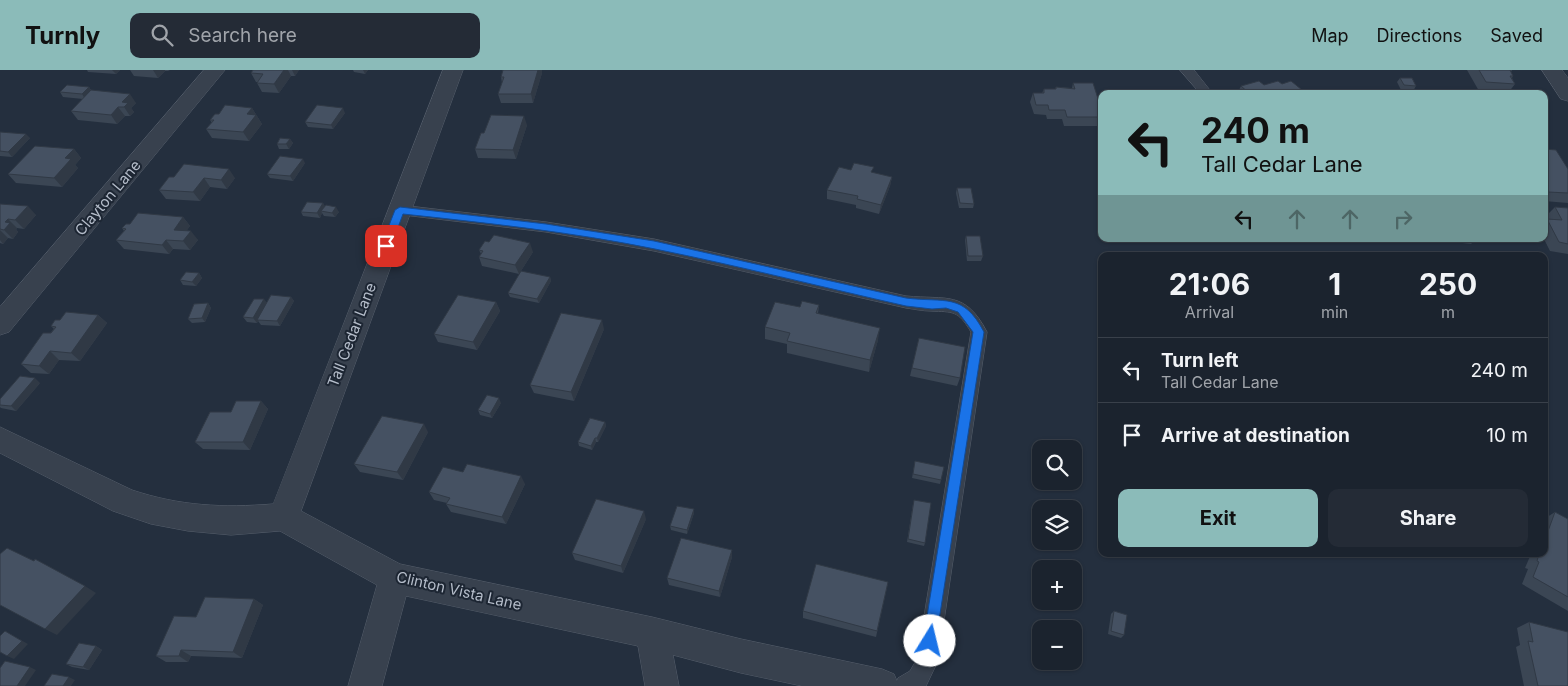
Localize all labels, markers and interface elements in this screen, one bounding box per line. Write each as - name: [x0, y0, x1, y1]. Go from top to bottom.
- search box: [130, 13, 480, 58]
- text: Turnly: [25, 21, 100, 50]
- icon: search: [148, 21, 176, 49]
- text: Search here: [188, 24, 297, 47]
- text: Map: [1311, 25, 1349, 46]
- text: Directions: [1377, 25, 1462, 46]
- text: Saved: [1490, 25, 1543, 46]
- text: 240 m: [1201, 109, 1310, 151]
- icon: left: [1118, 110, 1183, 175]
- text: Tall Cedar Lane: [1201, 151, 1363, 177]
- street label: Clayton Lane: [71, 156, 145, 239]
- icon: left: [1230, 205, 1258, 233]
- icon: ahead: [1283, 205, 1311, 233]
- icon: ahead: [1336, 205, 1364, 233]
- icon: right: [1389, 205, 1417, 233]
- pin: [365, 225, 407, 267]
- icon: arrive: [372, 232, 400, 260]
- text: 21:06: [1169, 266, 1250, 302]
- text: 1: [1328, 266, 1341, 302]
- text: 250: [1419, 266, 1477, 302]
- street label: Tall Cedar Lane: [323, 280, 380, 390]
- text: Arrival: [1185, 302, 1234, 322]
- text: min: [1321, 302, 1348, 322]
- text: m: [1441, 302, 1455, 322]
- text: Turn left: [1161, 349, 1239, 372]
- icon: left: [1118, 356, 1146, 384]
- text: 240 m: [1470, 359, 1528, 382]
- text: Tall Cedar Lane: [1161, 372, 1279, 392]
- icon: arrive: [1118, 421, 1146, 449]
- text: Arrive at destination: [1161, 424, 1350, 447]
- text: 10 m: [1486, 424, 1528, 447]
- map controls: [1032, 440, 1082, 670]
- button: search: [1032, 440, 1082, 490]
- button: Exit: [1118, 489, 1318, 547]
- button: Share: [1328, 489, 1528, 547]
- button: layers: [1032, 500, 1082, 550]
- button: +: [1032, 560, 1082, 610]
- street label: Clinton Vista Lane: [395, 567, 524, 614]
- position arrow: [903, 614, 955, 666]
- button: −: [1032, 620, 1082, 670]

